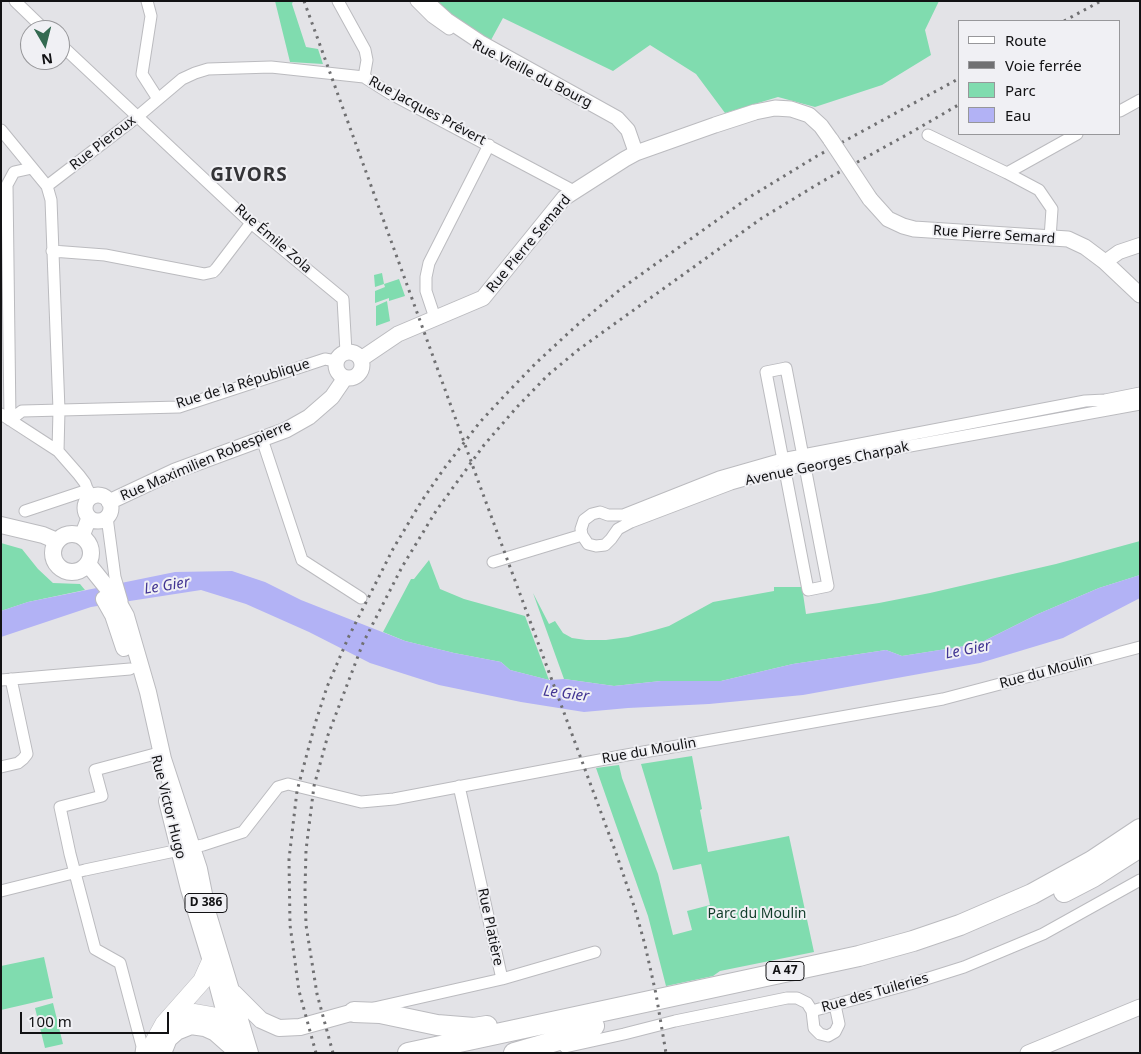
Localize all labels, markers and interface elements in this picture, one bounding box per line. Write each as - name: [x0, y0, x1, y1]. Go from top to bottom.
- north arrow: [20, 20, 70, 70]
- legend: [958, 20, 1121, 135]
- text: Route: [1005, 30, 1047, 50]
- street label: Rue Vieille du Bourg: [469, 36, 595, 112]
- text: N: [40, 49, 54, 70]
- text: Voie ferrée: [1005, 55, 1082, 75]
- street label: Rue Jacques Prévert: [366, 73, 488, 149]
- text: Parc: [1005, 80, 1036, 100]
- text: Eau: [1005, 105, 1031, 125]
- street label: Rue Pieroux: [67, 112, 139, 174]
- district label: GIVORS: [210, 165, 288, 187]
- street label: Rue Pierre Semard: [483, 192, 575, 296]
- street label: Rue Émile Zola: [231, 201, 315, 277]
- street label: Rue Pierre Semard: [932, 222, 1056, 248]
- street label: Rue de la République: [174, 356, 312, 412]
- street label: Rue Maximilien Robespierre: [118, 417, 294, 505]
- street label: Avenue Georges Charpak: [744, 438, 910, 490]
- water label: Le Gier: [143, 574, 191, 598]
- water label: Le Gier: [944, 637, 992, 663]
- street label: Rue du Moulin: [998, 652, 1094, 692]
- water label: Le Gier: [542, 682, 590, 706]
- street label: Rue du Moulin: [601, 734, 697, 768]
- street label: Rue Victor Hugo: [147, 753, 189, 861]
- street label: Rue Platière: [474, 887, 506, 967]
- road number: D 386: [185, 894, 227, 912]
- park label: Parc du Moulin: [708, 906, 806, 922]
- road number: A 47: [766, 961, 804, 980]
- street label: Rue des Tuileries: [820, 970, 930, 1016]
- scale bar: [22, 1002, 171, 1034]
- text: 100 m: [28, 1011, 72, 1031]

